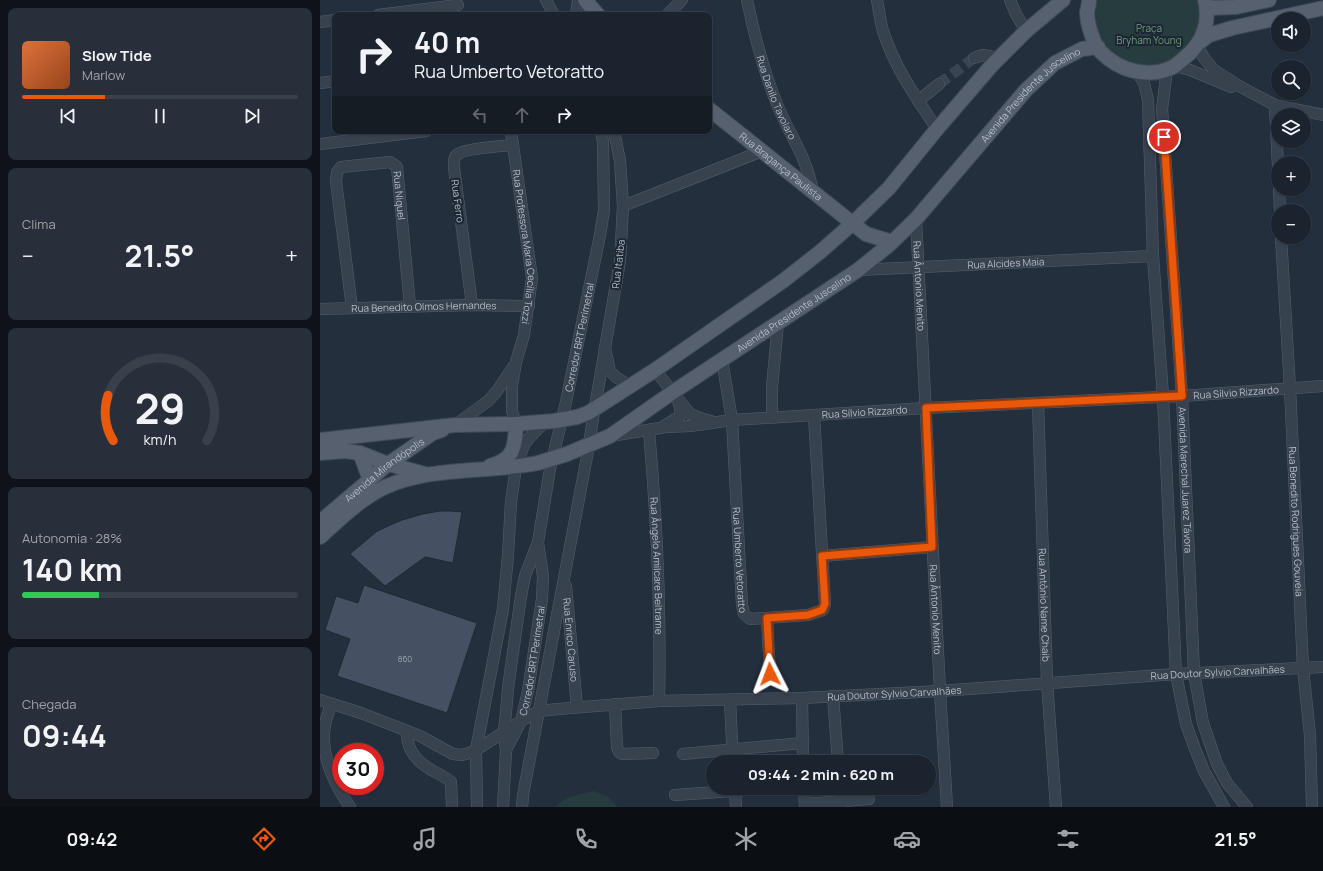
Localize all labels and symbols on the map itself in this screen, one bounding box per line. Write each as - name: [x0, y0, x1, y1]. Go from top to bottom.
- park label: Praça Bryham Young: [1116, 21, 1182, 47]
- street label: Avenida Presidente Juscelino: [977, 44, 1083, 146]
- street label: Rua Danilo Tavolaro: [754, 54, 800, 142]
- pin: [1147, 120, 1181, 154]
- street label: Rua Bragança Paulista: [737, 129, 825, 204]
- street label: Rua Professora Maria Cecília Tozzi: [510, 168, 539, 325]
- street label: Rua Niquel: [390, 170, 409, 221]
- street label: Rua Ferro: [448, 178, 468, 224]
- street label: Rua Itatiba: [608, 239, 628, 289]
- street label: Rua Ântonio Menito: [910, 240, 929, 331]
- street label: Rua Alcides Maia: [967, 254, 1045, 272]
- street label: Avenida Presidente Juscelino: [734, 270, 854, 355]
- street label: Corredor BRT Perimetral: [561, 281, 597, 393]
- street label: Rua Benedito Olmos Hernandes: [351, 298, 497, 315]
- street label: Rua Sílvio Rizzardo: [1193, 382, 1279, 402]
- street label: Rua Sílvio Rizzardo: [821, 402, 908, 421]
- street label: Avenida Marechal Juarez Távora: [1175, 406, 1196, 553]
- street label: Avenida Mirandópolis: [341, 434, 427, 505]
- street label: Rua Benedito Rodrigues Gouveia: [1286, 446, 1307, 597]
- street label: Rua Ângelo Amilcare Beltrame: [647, 496, 666, 635]
- street label: Rua Umberto Vetoratto: [730, 507, 751, 614]
- street label: Rua Antônio Name Chaib: [1036, 548, 1053, 662]
- street label: Rua Ântonio Menito: [927, 564, 945, 655]
- street label: Rua Enrico Caruso: [560, 597, 582, 682]
- street label: Corredor BRT Perimetral: [515, 605, 548, 717]
- house number: 860: [398, 653, 412, 664]
- position arrow: [749, 653, 791, 695]
- street label: Rua Doutor Sylvio Carvalhães: [1150, 662, 1285, 683]
- street label: Rua Doutor Sylvio Carvalhães: [827, 682, 962, 704]
- speed limit sign: 30: [332, 743, 384, 795]

